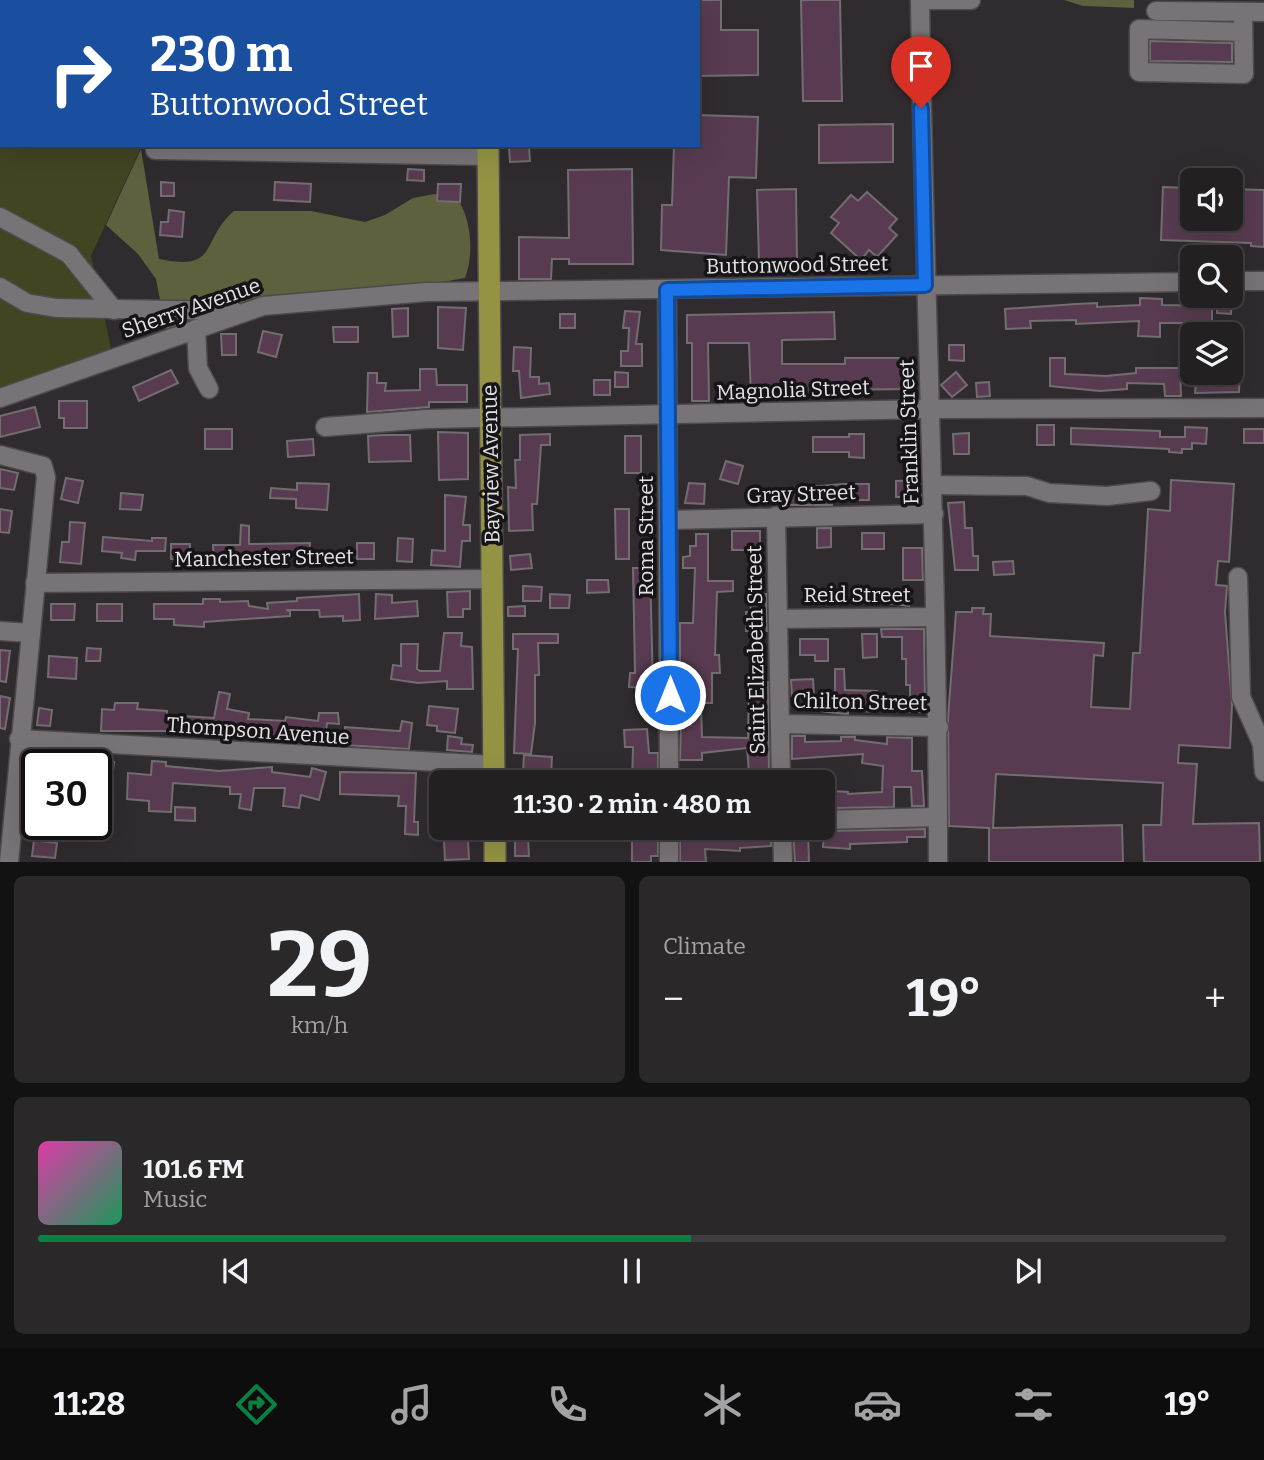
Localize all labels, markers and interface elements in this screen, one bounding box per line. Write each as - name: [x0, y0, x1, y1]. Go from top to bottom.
- text: 230 m: [150, 25, 293, 84]
- icon: right: [35, 28, 126, 119]
- pin: [891, 36, 951, 108]
- icon: arrive: [902, 47, 940, 85]
- text: Buttonwood Street: [150, 85, 428, 123]
- map controls: [1180, 168, 1243, 385]
- button: sound: [1180, 168, 1243, 231]
- button: search: [1180, 245, 1243, 308]
- street label: Buttonwood Street: [706, 250, 889, 280]
- street label: Sherry Avenue: [118, 272, 264, 344]
- button: layers: [1180, 322, 1243, 385]
- street label: Franklin Street: [893, 358, 925, 505]
- street label: Magnolia Street: [716, 374, 871, 406]
- street label: Bayview Avenue: [477, 385, 505, 543]
- street label: Roma Street: [633, 475, 659, 596]
- street label: Gray Street: [746, 479, 857, 509]
- street label: Manchester Street: [174, 543, 354, 573]
- street label: Saint Elizabeth Street: [741, 545, 771, 755]
- street label: Reid Street: [803, 582, 911, 608]
- position arrow: [633, 658, 707, 732]
- street label: Chilton Street: [793, 688, 928, 716]
- street label: Thompson Avenue: [166, 712, 350, 750]
- speed limit sign: 30: [21, 749, 112, 840]
- text: 11:30 · 2 min · 480 m: [513, 789, 751, 820]
- text: 29: [267, 911, 372, 1020]
- text: Climate: [663, 932, 746, 960]
- text: 19°: [906, 967, 982, 1030]
- text: −: [663, 976, 684, 1022]
- text: +: [1204, 976, 1226, 1022]
- text: km/h: [291, 1011, 348, 1039]
- text: 101.6 FM: [143, 1154, 244, 1185]
- text: Music: [143, 1185, 207, 1213]
- icon: previous: [217, 1252, 255, 1290]
- icon: pause: [613, 1252, 651, 1290]
- icon: next: [1009, 1252, 1047, 1290]
- icon: directions: [232, 1380, 281, 1429]
- icon: music: [387, 1380, 436, 1429]
- icon: phone: [543, 1380, 592, 1429]
- icon: climate: [698, 1380, 747, 1429]
- icon: car: [853, 1380, 902, 1429]
- icon: filters: [1009, 1380, 1058, 1429]
- text: 11:28: [53, 1385, 126, 1423]
- text: 19°: [1164, 1385, 1211, 1423]

